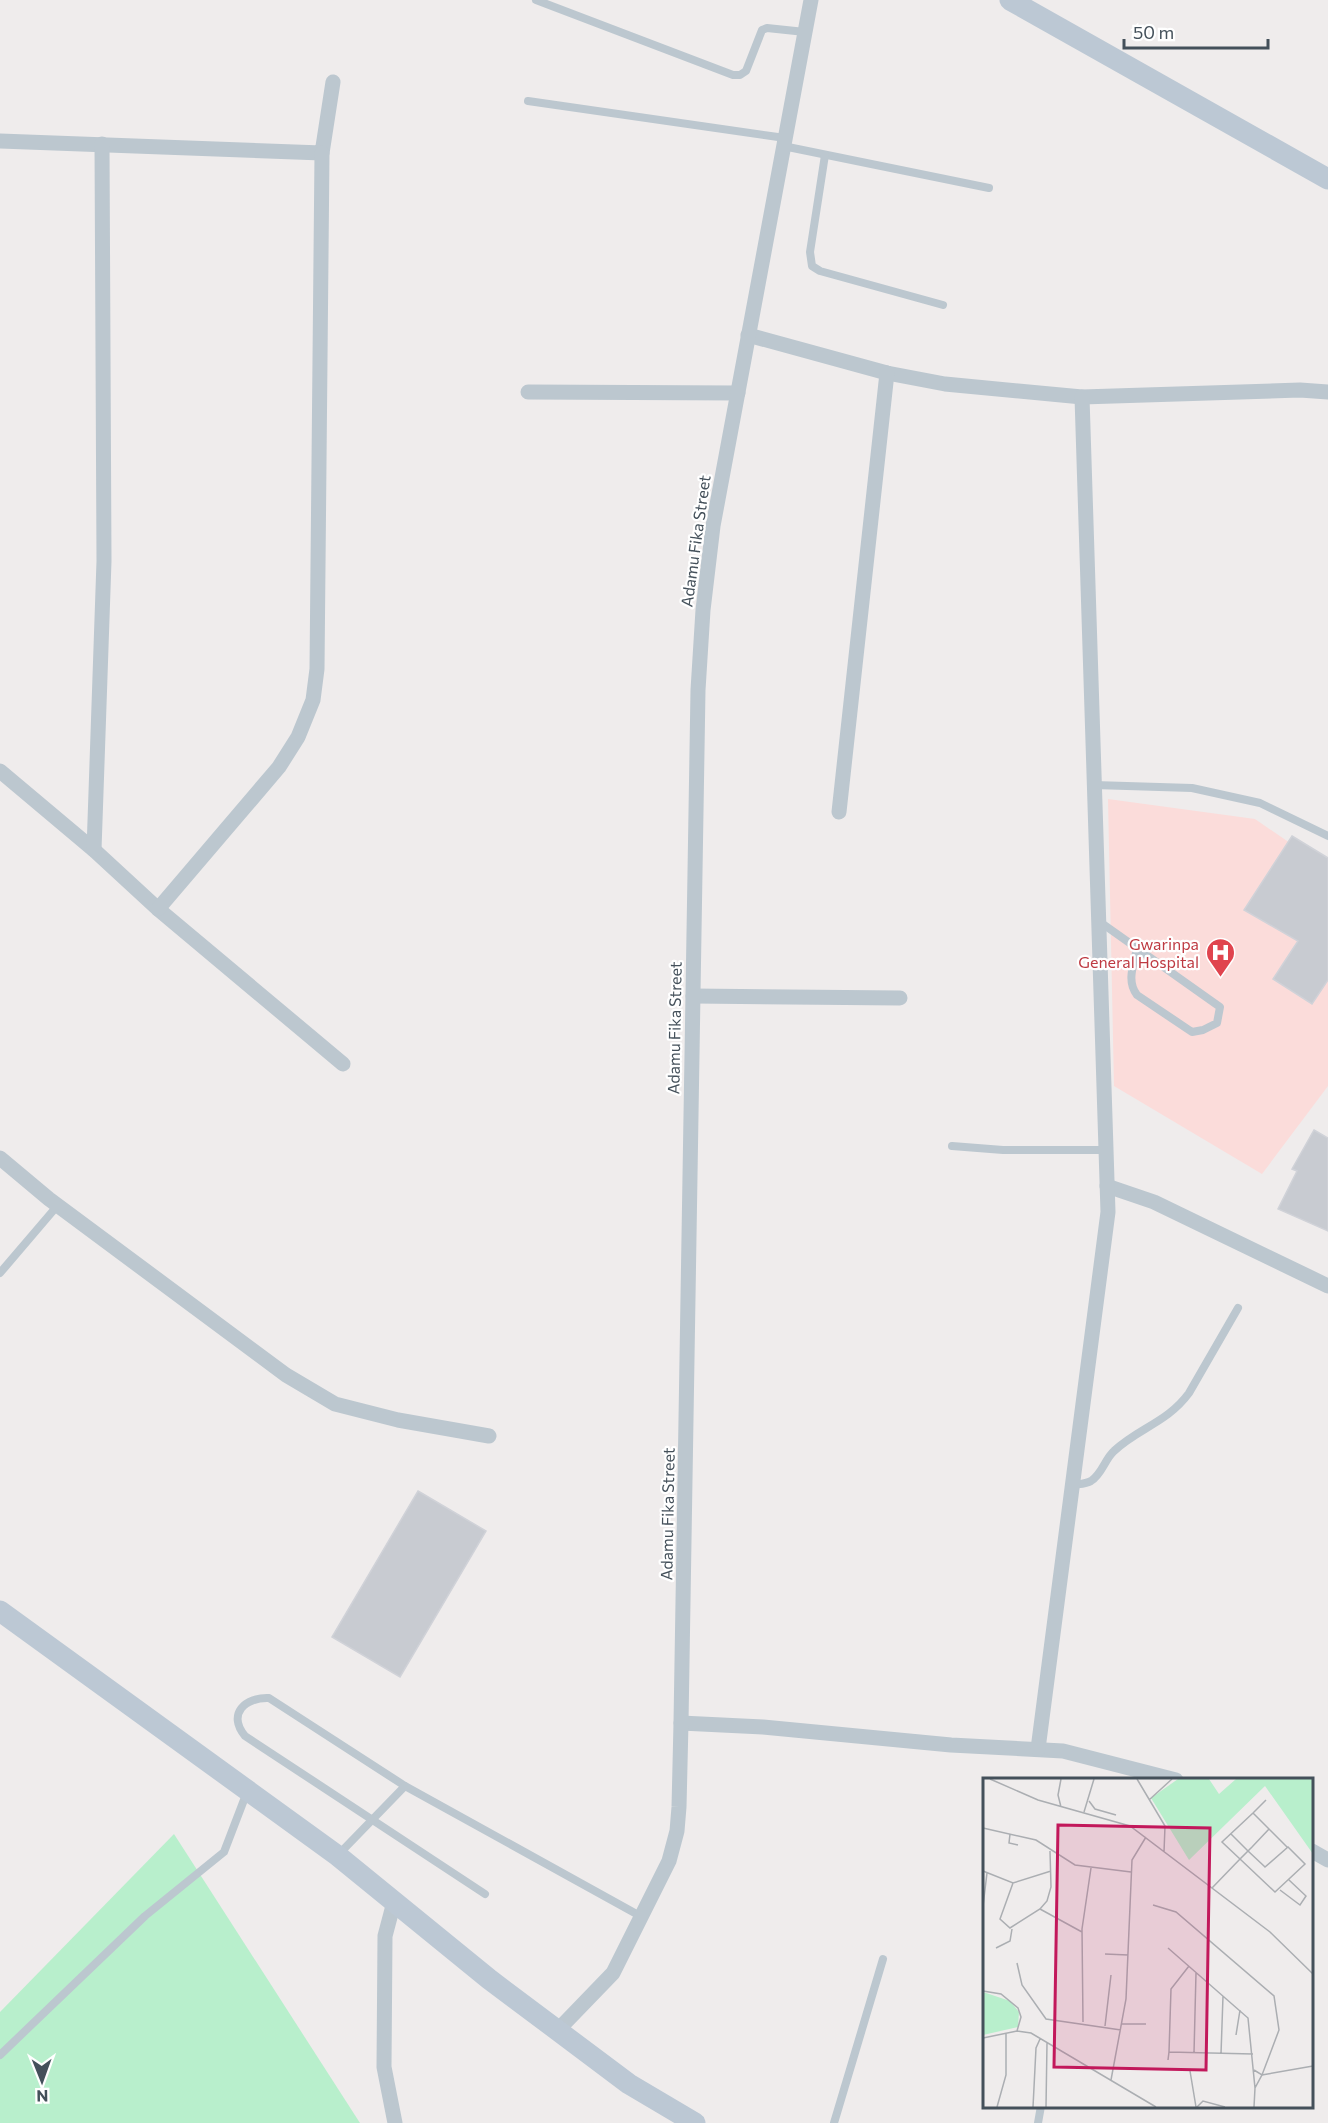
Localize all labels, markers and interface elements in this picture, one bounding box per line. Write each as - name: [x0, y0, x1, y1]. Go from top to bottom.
- scale bar: [1124, 12, 1268, 50]
- text: 50 m: [1133, 21, 1174, 43]
- street label: Adamu Fika Street: [676, 473, 714, 608]
- place label: Gwarinpa General Hospital: [1078, 934, 1199, 971]
- hospital icon: Gwarinpa General Hospital: [1204, 936, 1236, 978]
- street label: Adamu Fika Street: [663, 961, 685, 1095]
- street label: Adamu Fika Street: [656, 1447, 678, 1581]
- inset map: [983, 1778, 1313, 2108]
- north arrow: [12, 2051, 72, 2111]
- text: N: [36, 2087, 48, 2106]

